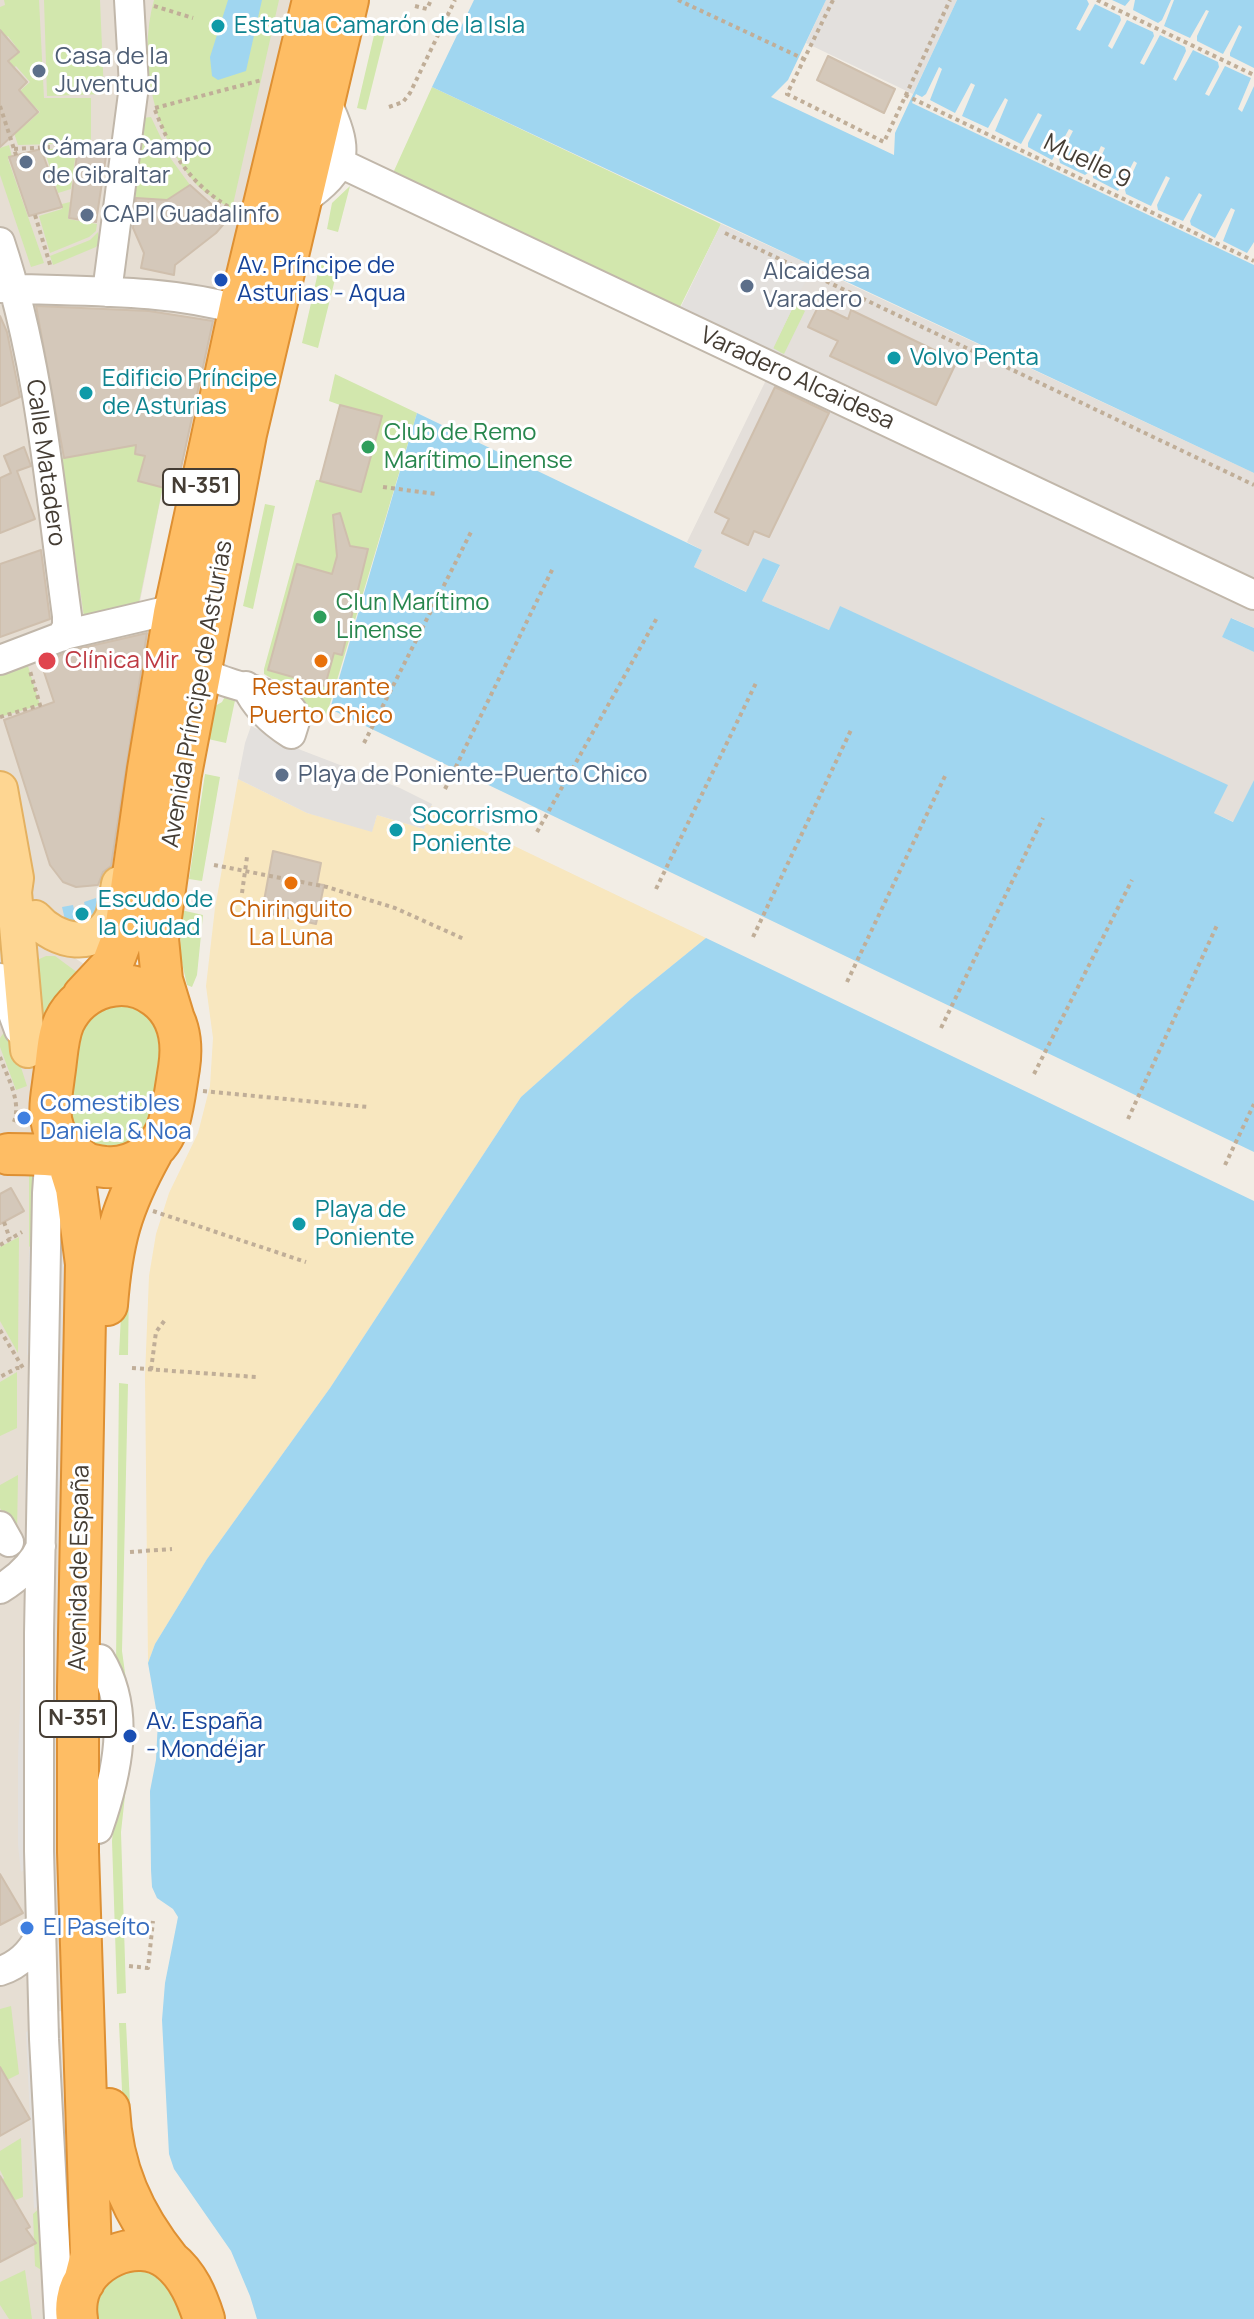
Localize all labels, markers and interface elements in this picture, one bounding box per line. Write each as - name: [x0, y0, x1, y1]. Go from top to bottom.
- place label: Estatua Camarón de la Isla: [234, 12, 525, 40]
- marker: Estatua Camarón de la Isla: [209, 17, 227, 35]
- place label: Casa de la Juventud: [55, 43, 168, 99]
- marker: Casa de la Juventud: [30, 62, 48, 80]
- street label: Muelle 9: [1039, 129, 1135, 195]
- place label: Cámara Campo de Gibraltar: [42, 134, 212, 190]
- marker: Cámara Campo de Gibraltar: [17, 153, 35, 171]
- place label: CAPI Guadalinfo: [103, 201, 280, 229]
- marker: CAPI Guadalinfo: [78, 206, 96, 224]
- place label: Av. Príncipe de Asturias - Aqua: [237, 252, 406, 308]
- place label: Alcaidesa Varadero: [763, 258, 870, 314]
- marker: Av. Príncipe de Asturias - Aqua: [212, 271, 230, 289]
- marker: Alcaidesa Varadero: [738, 277, 756, 295]
- street label: Varadero Alcaidesa: [695, 321, 899, 437]
- place label: Volvo Penta: [910, 344, 1039, 372]
- marker: Volvo Penta: [885, 349, 903, 367]
- place label: Edificio Príncipe de Asturias: [102, 365, 277, 421]
- street label: Calle Matadero: [19, 378, 71, 548]
- marker: Edificio Príncipe de Asturias: [77, 384, 95, 402]
- place label: Club de Remo Marítimo Linense: [384, 419, 573, 475]
- marker: Club de Remo Marítimo Linense: [359, 438, 377, 456]
- road number: N-351: [163, 469, 239, 505]
- street label: Avenida Príncipe de Asturias: [157, 538, 239, 850]
- place label: Clun Marítimo Linense: [336, 589, 490, 645]
- marker: Clun Marítimo Linense: [311, 608, 329, 626]
- place label: Clínica Mir: [65, 647, 179, 675]
- marker: Clínica Mir: [36, 650, 58, 672]
- marker: Restaurante Puerto Chico: [312, 652, 330, 670]
- place label: Restaurante Puerto Chico: [249, 674, 393, 730]
- place label: Playa de Poniente-Puerto Chico: [298, 761, 647, 789]
- marker: Playa de Poniente-Puerto Chico: [273, 766, 291, 784]
- place label: Socorrismo Poniente: [412, 802, 538, 858]
- marker: Socorrismo Poniente: [387, 821, 405, 839]
- marker: Chiringuito La Luna: [282, 874, 300, 892]
- place label: Escudo de la Ciudad: [98, 886, 213, 942]
- place label: Chiringuito La Luna: [230, 896, 352, 952]
- marker: Escudo de la Ciudad: [73, 905, 91, 923]
- place label: Comestibles Daniela & Noa: [40, 1090, 191, 1146]
- marker: Comestibles Daniela & Noa: [15, 1109, 33, 1127]
- place label: Playa de Poniente: [315, 1196, 415, 1252]
- marker: Playa de Poniente: [290, 1215, 308, 1233]
- street label: Avenida de España: [64, 1465, 96, 1671]
- road number: N-351: [40, 1701, 116, 1737]
- place label: Av. España - Mondéjar: [146, 1708, 266, 1764]
- marker: Av. España - Mondéjar: [121, 1727, 139, 1745]
- place label: El Paseíto: [43, 1914, 150, 1942]
- marker: El Paseíto: [18, 1919, 36, 1937]

